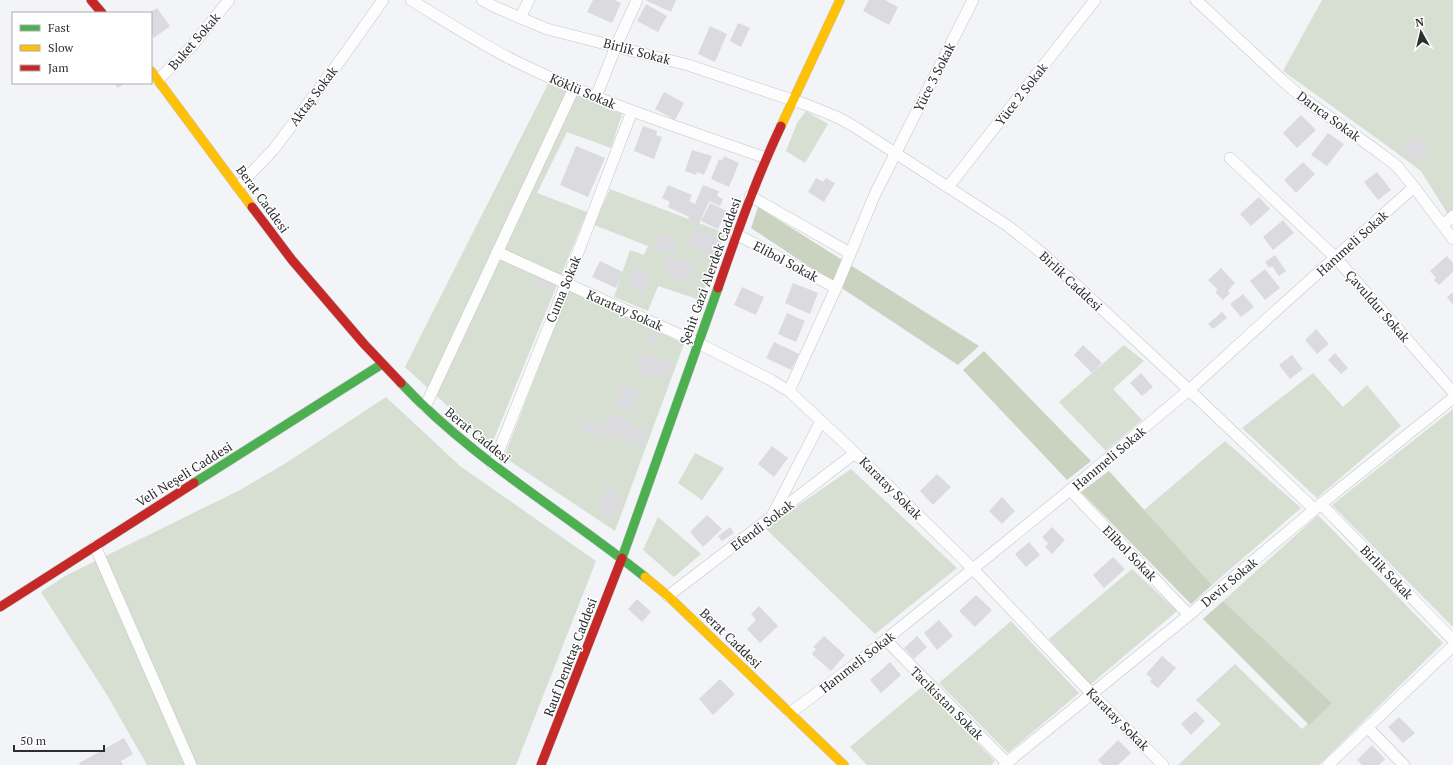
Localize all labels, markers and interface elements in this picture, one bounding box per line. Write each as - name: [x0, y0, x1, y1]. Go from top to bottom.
- street label: Buket Sokak: [164, 8, 224, 74]
- legend: [12, 12, 152, 84]
- north arrow: [1401, 12, 1441, 52]
- text: N: [1415, 14, 1425, 30]
- text: Fast: [48, 20, 71, 35]
- street label: Birlik Sokak: [601, 33, 673, 69]
- street label: Yüce 3 Sokak: [909, 39, 959, 115]
- text: Slow: [48, 40, 74, 55]
- street label: Yüce 2 Sokak: [991, 59, 1051, 129]
- text: Jam: [48, 60, 69, 75]
- street label: Aktaş Sokak: [285, 62, 341, 129]
- street label: Köklü Sokak: [547, 69, 619, 113]
- street label: Darıca Sokak: [1294, 87, 1365, 145]
- street label: Berat Caddesi: [232, 162, 294, 237]
- street label: Şehit Gazi Alerdek Caddesi: [675, 195, 745, 347]
- street label: Hanımeli Sokak: [1312, 206, 1392, 280]
- street label: Elibol Sokak: [750, 236, 822, 286]
- street label: Birlik Caddesi: [1036, 247, 1106, 315]
- street label: Cuma Sokak: [541, 252, 585, 325]
- street label: Çavuldur Sokak: [1342, 266, 1414, 346]
- street label: Karatay Sokak: [584, 285, 666, 335]
- street label: Berat Caddesi: [441, 403, 515, 467]
- street label: Hanımeli Sokak: [1069, 422, 1150, 494]
- street label: Veli Neşeli Caddesi: [133, 437, 236, 511]
- street label: Karatay Sokak: [856, 453, 926, 523]
- street label: Efendi Sokak: [727, 495, 797, 555]
- street label: Elibol Sokak: [1099, 521, 1161, 585]
- street label: Birlik Sokak: [1357, 541, 1418, 603]
- street label: Devir Sokak: [1197, 553, 1261, 611]
- street label: Rauf Denktaş Caddesi: [539, 595, 601, 719]
- street label: Berat Caddesi: [696, 604, 766, 672]
- street label: Hanımeli Sokak: [816, 627, 898, 697]
- street label: Tacikistan Sokak: [906, 662, 988, 744]
- street label: Karatay Sokak: [1083, 684, 1153, 754]
- scale bar: [14, 727, 104, 753]
- text: 50 m: [20, 733, 47, 748]

